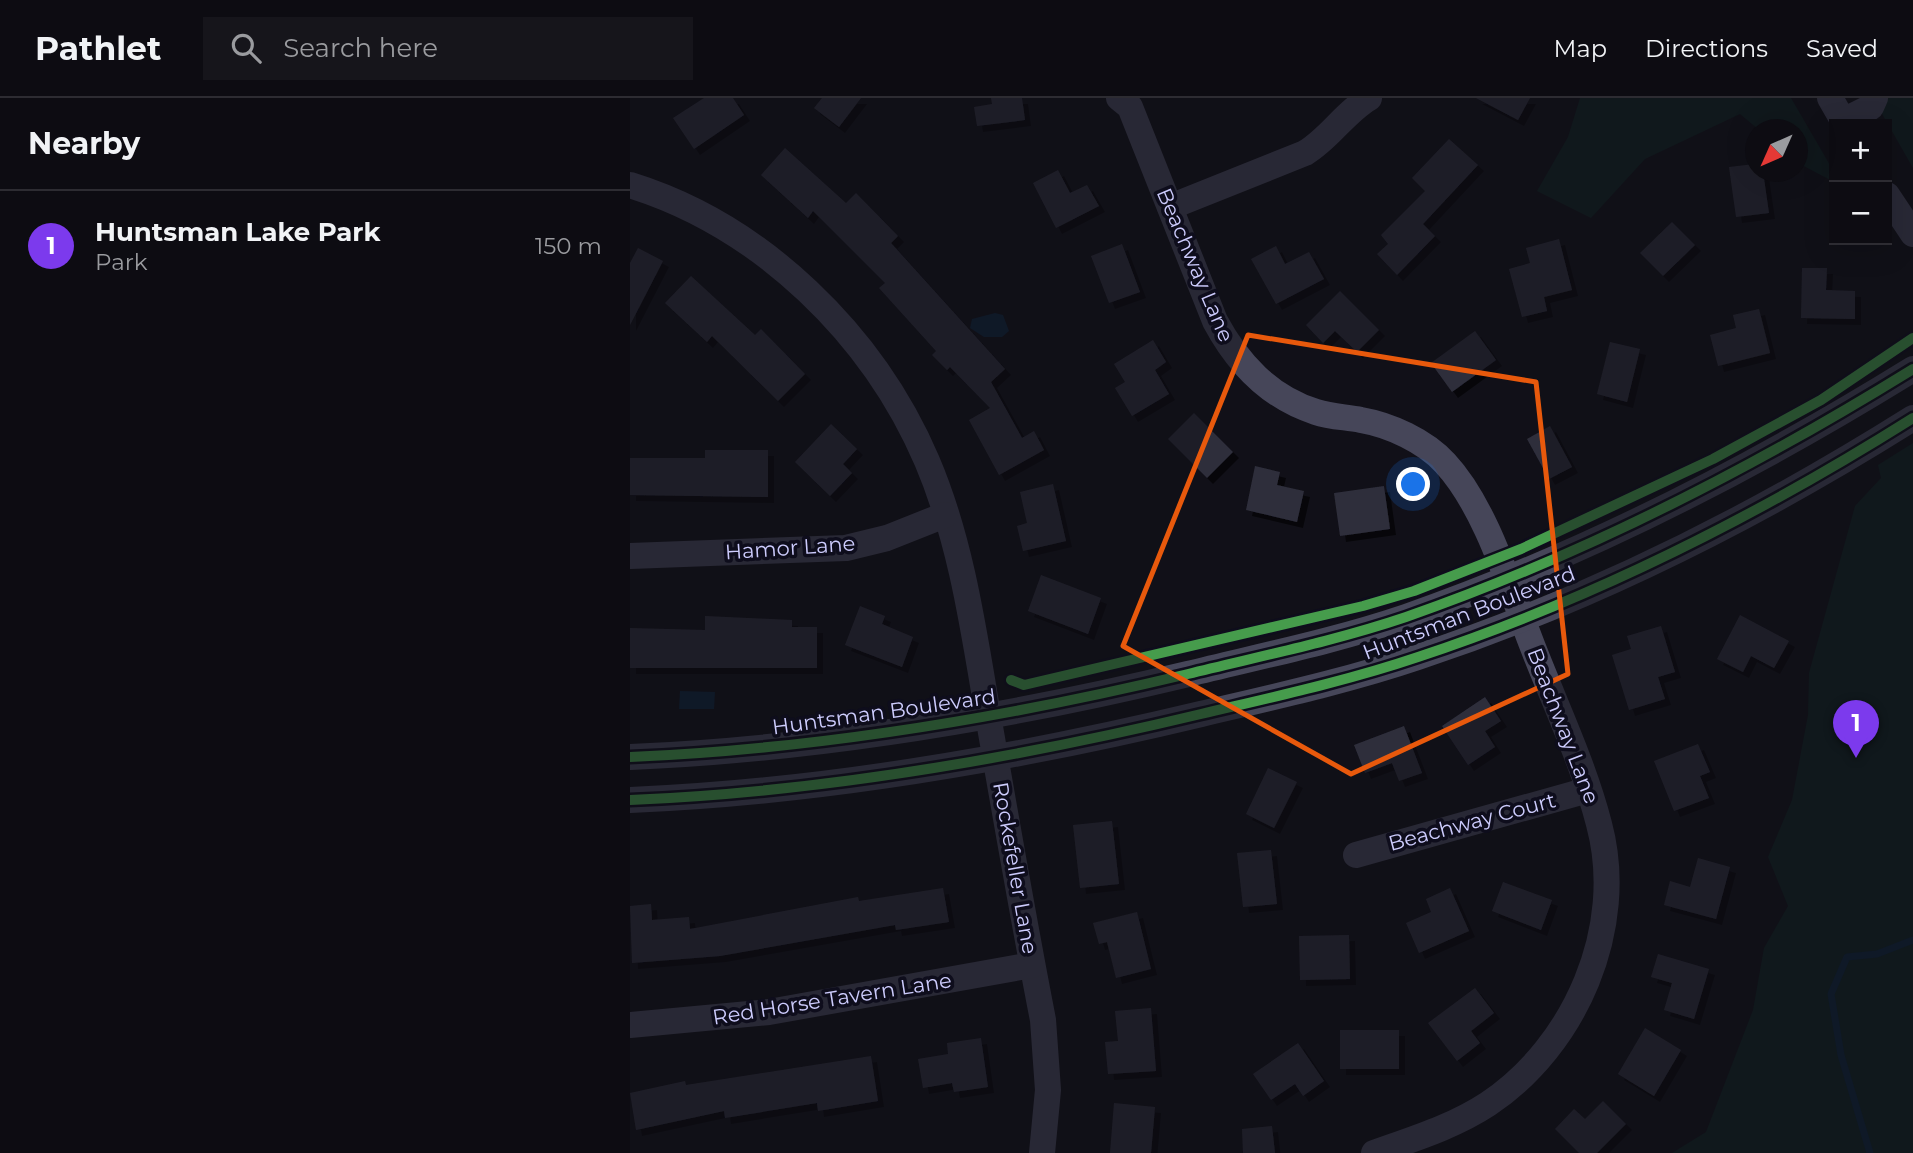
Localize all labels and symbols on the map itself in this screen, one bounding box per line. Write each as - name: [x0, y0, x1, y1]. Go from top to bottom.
- north arrow: [1745, 119, 1808, 182]
- street label: Beachway Lane: [1152, 184, 1239, 346]
- your location: [1396, 467, 1430, 501]
- street label: Hamor Lane: [724, 530, 856, 565]
- street label: Huntsman Boulevard: [1359, 560, 1579, 665]
- street label: Beachway Lane: [1522, 644, 1605, 807]
- street label: Huntsman Boulevard: [771, 683, 997, 740]
- pin: 1: [1833, 700, 1879, 758]
- street label: Rockefeller Lane: [988, 780, 1043, 956]
- street label: Beachway Court: [1386, 787, 1558, 856]
- street label: Red Horse Tavern Lane: [711, 967, 953, 1030]

